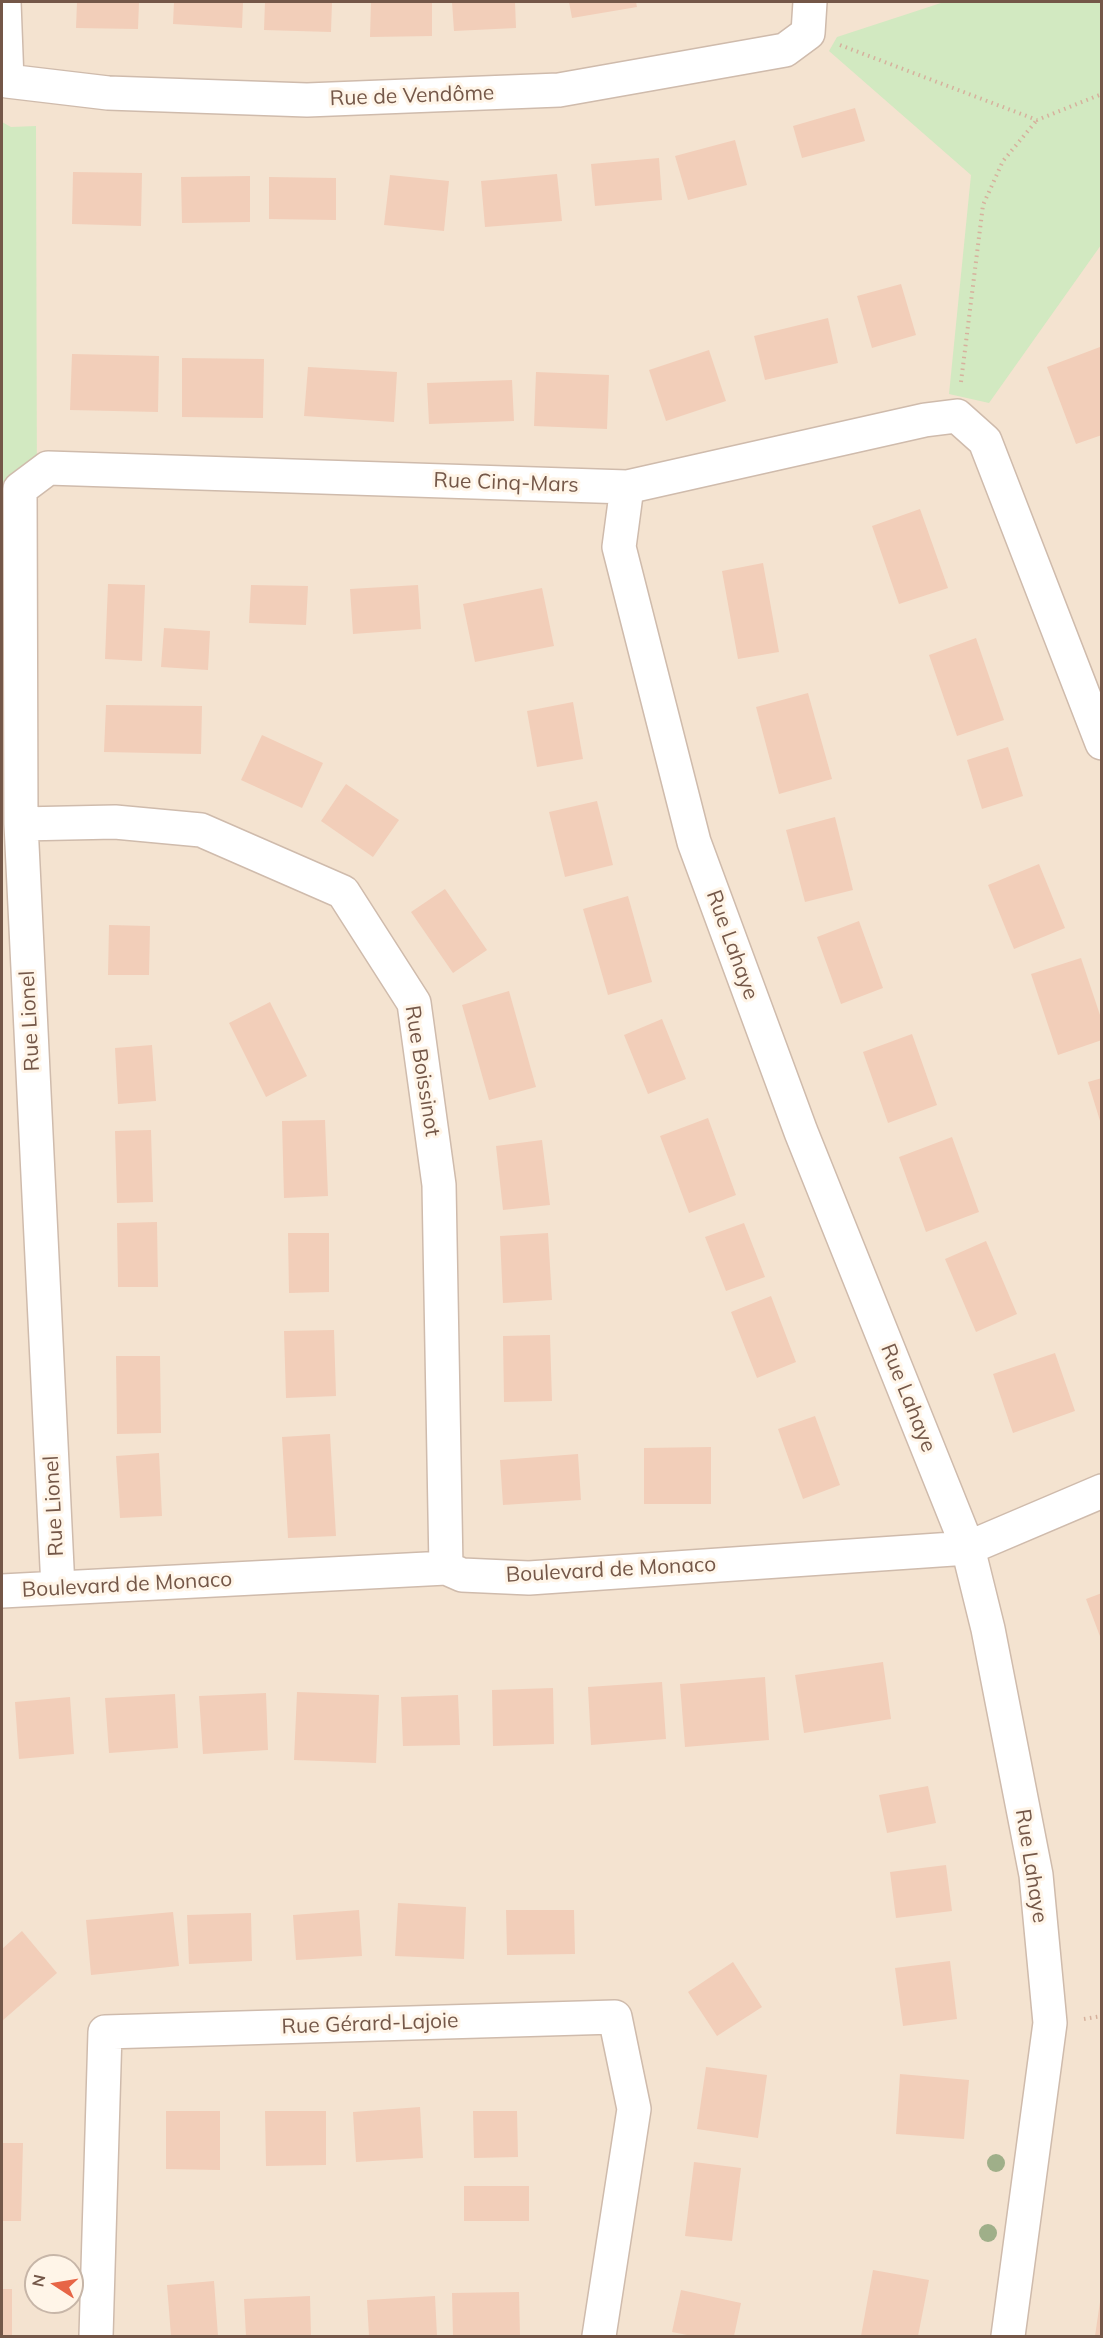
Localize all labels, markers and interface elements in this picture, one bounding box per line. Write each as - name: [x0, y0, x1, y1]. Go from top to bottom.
- street label: Rue de Vendôme: [329, 81, 495, 111]
- street label: Rue Cinq-Mars: [433, 468, 579, 498]
- street label: Rue Lahaye: [701, 887, 763, 1003]
- street label: Rue Lionel: [15, 970, 45, 1072]
- street label: Rue Boissinot: [399, 1004, 445, 1138]
- street label: Rue Lahaye: [875, 1340, 941, 1456]
- street label: Rue Lionel: [39, 1455, 69, 1557]
- street label: Boulevard de Monaco: [505, 1552, 717, 1588]
- street label: Boulevard de Monaco: [21, 1567, 233, 1603]
- street label: Rue Lahaye: [1010, 1807, 1052, 1925]
- street label: Rue Gérard-Lajoie: [281, 2008, 459, 2040]
- north arrow: [24, 2254, 84, 2314]
- text: N: [27, 2273, 49, 2289]

